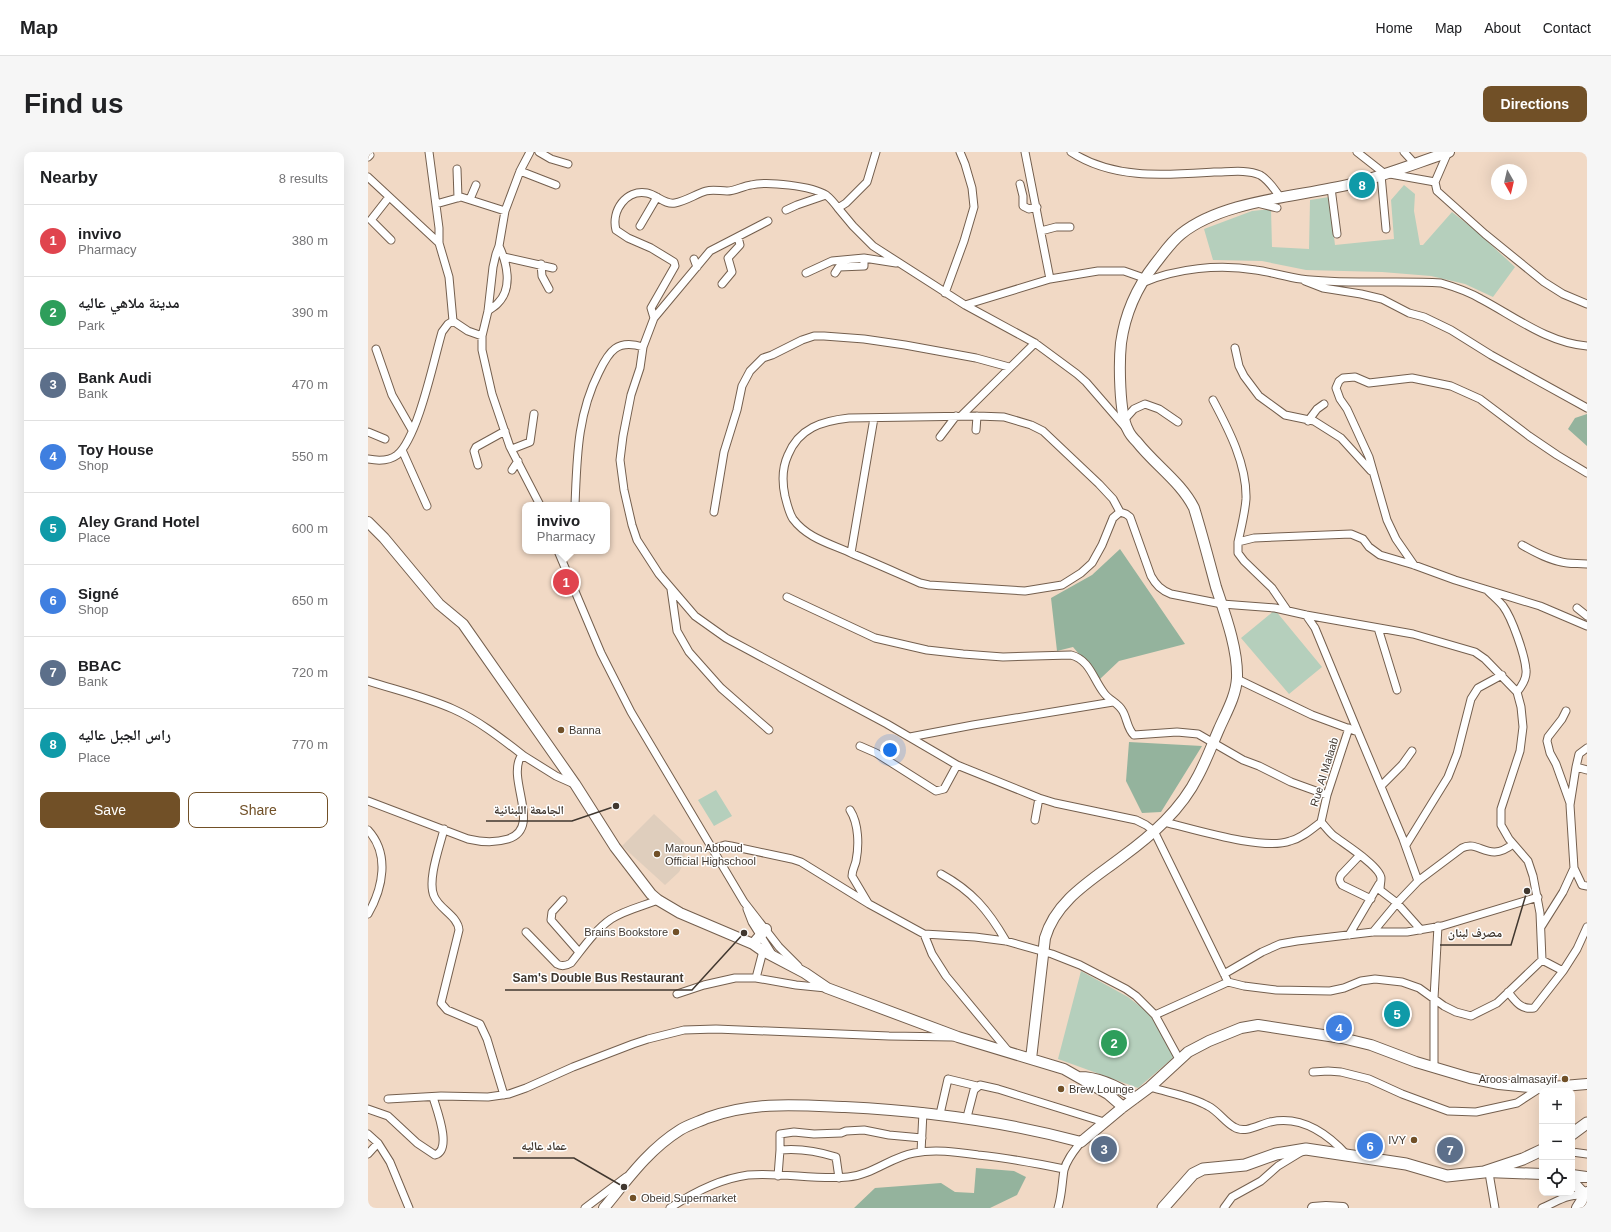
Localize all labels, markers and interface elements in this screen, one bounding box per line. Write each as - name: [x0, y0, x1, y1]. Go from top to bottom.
- text: Map: [20, 17, 58, 38]
- text: Home: [1376, 20, 1413, 36]
- text: Map: [1435, 20, 1462, 36]
- text: About: [1484, 20, 1521, 36]
- text: Contact: [1543, 20, 1591, 36]
- button: Directions: [1483, 86, 1587, 122]
- text: Find us: [24, 88, 124, 119]
- north arrow: [1491, 164, 1527, 200]
- text: Nearby: [40, 168, 98, 187]
- pin: 8: [1349, 170, 1375, 200]
- text: 8 results: [279, 171, 328, 186]
- text: invivo: [78, 225, 121, 242]
- text: 1: [49, 233, 57, 248]
- text: 380 m: [292, 233, 328, 248]
- text: Pharmacy: [78, 242, 137, 257]
- text: مدينة ملاهي عاليه: [78, 294, 180, 311]
- text: 2: [49, 305, 57, 320]
- text: 390 m: [292, 305, 328, 320]
- text: Park: [78, 318, 105, 333]
- text: Bank Audi: [78, 369, 152, 386]
- text: 3: [49, 377, 57, 392]
- text: 470 m: [292, 377, 328, 392]
- text: Bank: [78, 386, 108, 401]
- text: Toy House: [78, 441, 154, 458]
- text: 4: [49, 449, 57, 464]
- text: 550 m: [292, 449, 328, 464]
- text: Shop: [78, 458, 108, 473]
- popup: [522, 502, 610, 554]
- text: invivo: [537, 512, 580, 529]
- text: Aley Grand Hotel: [78, 513, 200, 530]
- text: 5: [49, 521, 57, 536]
- text: 600 m: [292, 521, 328, 536]
- text: Pharmacy: [537, 529, 595, 544]
- text: Place: [78, 530, 111, 545]
- pin: 1: [553, 567, 579, 597]
- text: Signé: [78, 585, 119, 602]
- text: 6: [49, 593, 57, 608]
- text: 650 m: [292, 593, 328, 608]
- text: Shop: [78, 602, 108, 617]
- text: BBAC: [78, 657, 121, 674]
- text: 7: [49, 665, 57, 680]
- text: 720 m: [292, 665, 328, 680]
- text: Bank: [78, 674, 108, 689]
- place label: Banna: [569, 724, 602, 736]
- marker: Banna: [556, 725, 566, 735]
- text: راس الجبل عاليه: [78, 726, 171, 743]
- street label: Rue Al Malaab: [1308, 736, 1340, 808]
- text: 8: [49, 737, 57, 752]
- text: 770 m: [292, 737, 328, 752]
- your location: [880, 740, 900, 760]
- text: Place: [78, 750, 111, 765]
- button: Save: [40, 792, 180, 828]
- button: Share: [188, 792, 328, 828]
- callout: الجامعة اللبنانية: [486, 797, 572, 821]
- text: الجامعة اللبنانية: [494, 803, 564, 817]
- place label: Maroun Abboud Official Highschool: [665, 842, 756, 867]
- marker: Maroun Abboud Official Highschool: [652, 849, 662, 859]
- callout: مصرف لبنان: [1440, 921, 1511, 945]
- place label: Brains Bookstore: [584, 926, 668, 938]
- text: مصرف لبنان: [1448, 926, 1503, 941]
- marker: Brains Bookstore: [671, 927, 681, 937]
- callout: Sam's Double Bus Restaurant: [505, 966, 692, 990]
- text: Sam's Double Bus Restaurant: [513, 971, 683, 985]
- pin: 5: [1384, 999, 1410, 1029]
- pin: 4: [1326, 1013, 1352, 1043]
- pin: 2: [1101, 1028, 1127, 1058]
- place label: Aroos almasayif: [1479, 1073, 1558, 1085]
- marker: Aroos almasayif: [1560, 1074, 1570, 1084]
- place label: Brew Lounge: [1069, 1083, 1134, 1095]
- marker: Brew Lounge: [1056, 1084, 1066, 1094]
- map controls: [1539, 1088, 1575, 1196]
- button: +: [1539, 1088, 1575, 1124]
- button: −: [1539, 1124, 1575, 1160]
- pin: 6: [1357, 1131, 1383, 1161]
- callout: عماد عاليه: [513, 1134, 574, 1158]
- pin: 3: [1091, 1134, 1117, 1164]
- place label: IVY: [1388, 1134, 1407, 1146]
- marker: IVY: [1409, 1135, 1419, 1145]
- pin: 7: [1437, 1135, 1463, 1165]
- text: عماد عاليه: [521, 1139, 567, 1153]
- button: locate: [1539, 1160, 1575, 1196]
- place label: Obeid Supermarket: [641, 1192, 736, 1204]
- marker: Obeid Supermarket: [628, 1193, 638, 1203]

